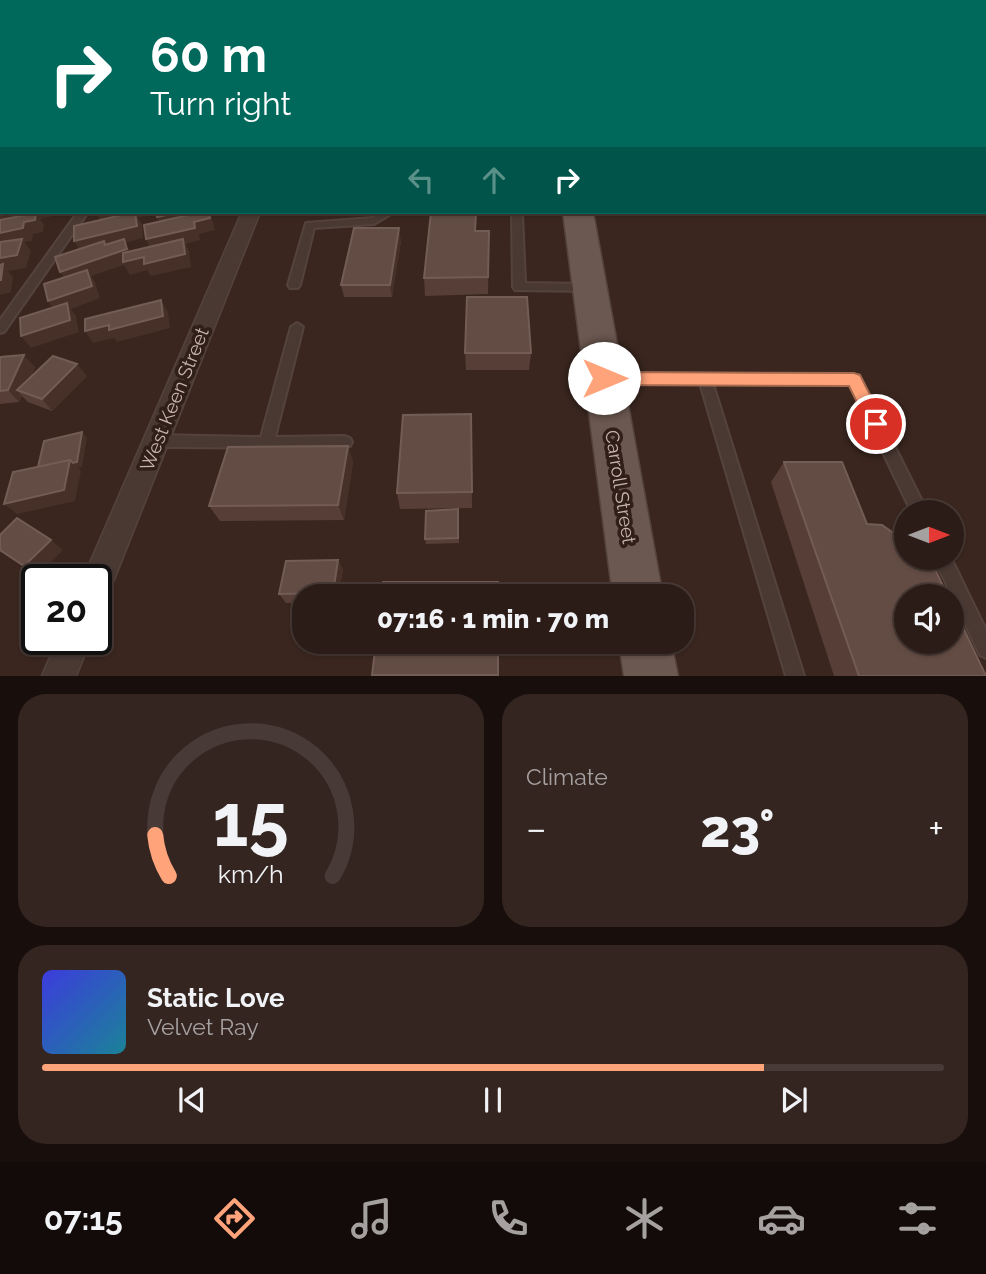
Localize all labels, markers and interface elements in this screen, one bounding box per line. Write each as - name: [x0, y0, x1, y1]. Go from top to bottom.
- text: 60 m: [150, 26, 267, 83]
- icon: right: [35, 28, 126, 119]
- text: Turn right: [150, 85, 291, 122]
- icon: left: [402, 161, 440, 199]
- icon: ahead: [475, 161, 513, 199]
- icon: right: [548, 161, 586, 199]
- street label: West Keen Street: [135, 324, 213, 474]
- position arrow: [567, 341, 641, 415]
- pin: [846, 394, 906, 454]
- icon: arrive: [857, 405, 895, 443]
- street label: Carroll Street: [601, 428, 641, 546]
- north arrow: [894, 500, 964, 570]
- map controls: [894, 500, 964, 654]
- speed limit sign: 20: [21, 564, 112, 655]
- button: sound: [894, 584, 964, 654]
- text: 07:16 · 1 min · 70 m: [377, 604, 609, 634]
- text: Climate: [526, 763, 608, 790]
- text: 15: [213, 779, 289, 864]
- text: 23°: [700, 798, 774, 859]
- text: −: [526, 806, 546, 851]
- text: +: [928, 806, 944, 851]
- text: km/h: [218, 859, 284, 889]
- text: Static Love: [147, 983, 285, 1013]
- text: Velvet Ray: [147, 1013, 259, 1040]
- icon: previous: [173, 1081, 211, 1119]
- icon: pause: [474, 1081, 512, 1119]
- icon: next: [775, 1081, 813, 1119]
- icon: directions: [210, 1194, 259, 1243]
- icon: music: [347, 1194, 396, 1243]
- icon: phone: [484, 1194, 533, 1243]
- icon: climate: [620, 1194, 669, 1243]
- icon: car: [757, 1194, 806, 1243]
- icon: filters: [893, 1194, 942, 1243]
- text: 07:15: [44, 1200, 123, 1237]

